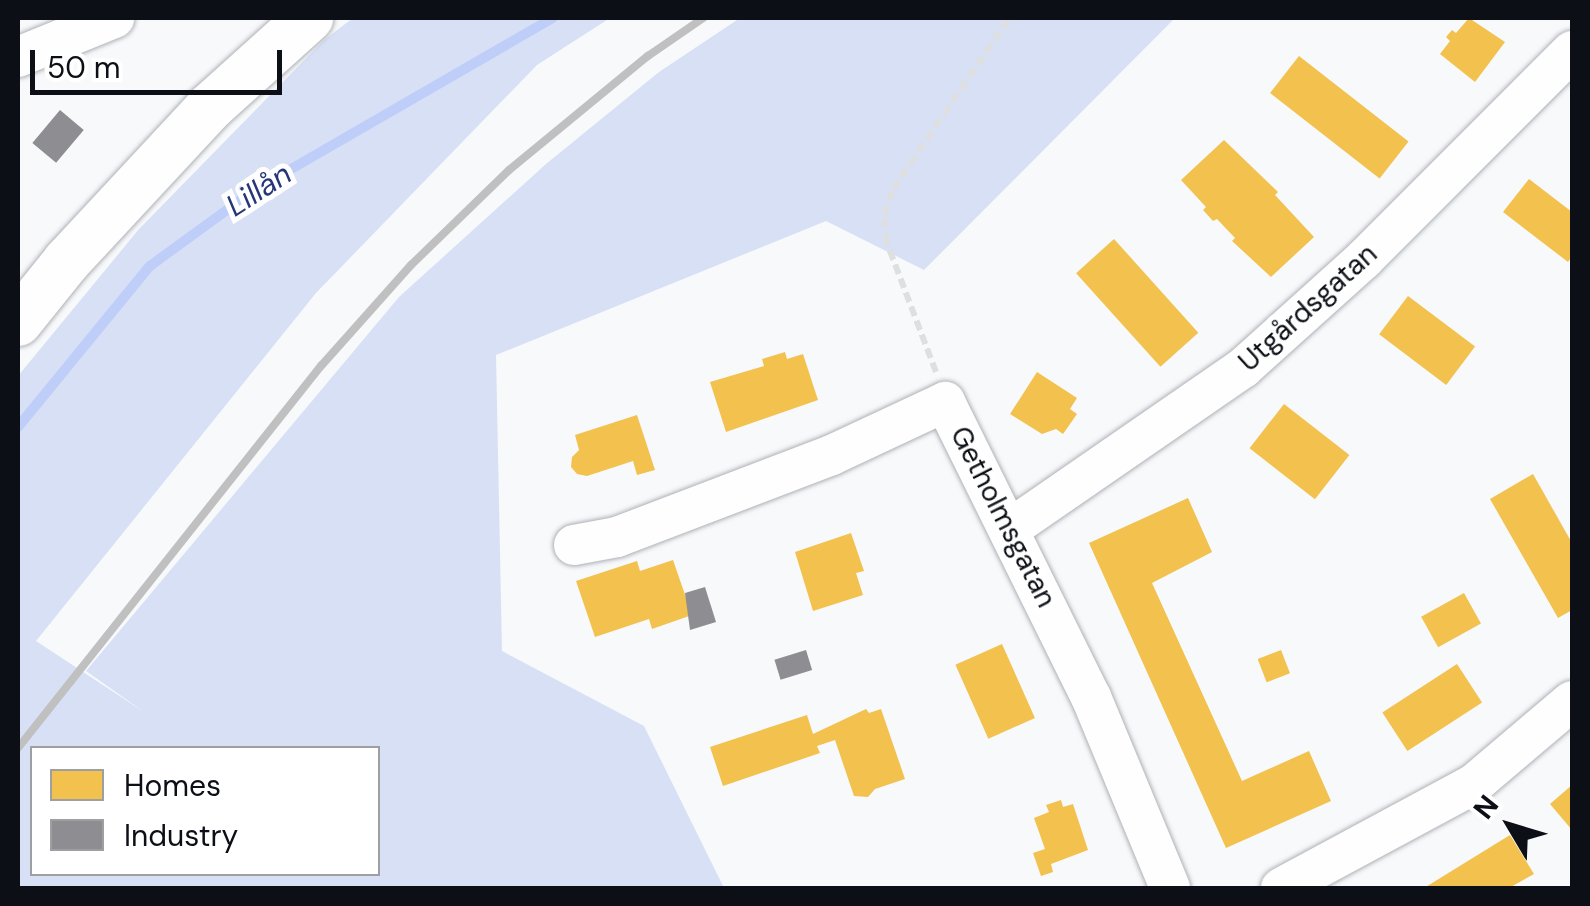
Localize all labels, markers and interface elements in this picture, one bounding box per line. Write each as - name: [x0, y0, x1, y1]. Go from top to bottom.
- scale bar: [35, 30, 288, 92]
- text: 50 m: [47, 48, 121, 87]
- water label: Lillån: [220, 156, 298, 224]
- street label: Utgårdsgatan: [1232, 237, 1384, 379]
- street label: Getholmsgatan: [943, 421, 1063, 613]
- legend: [30, 746, 380, 876]
- text: Homes: [124, 766, 221, 805]
- north arrow: [1460, 776, 1560, 876]
- text: N: [1465, 788, 1507, 827]
- text: Industry: [124, 816, 238, 855]

